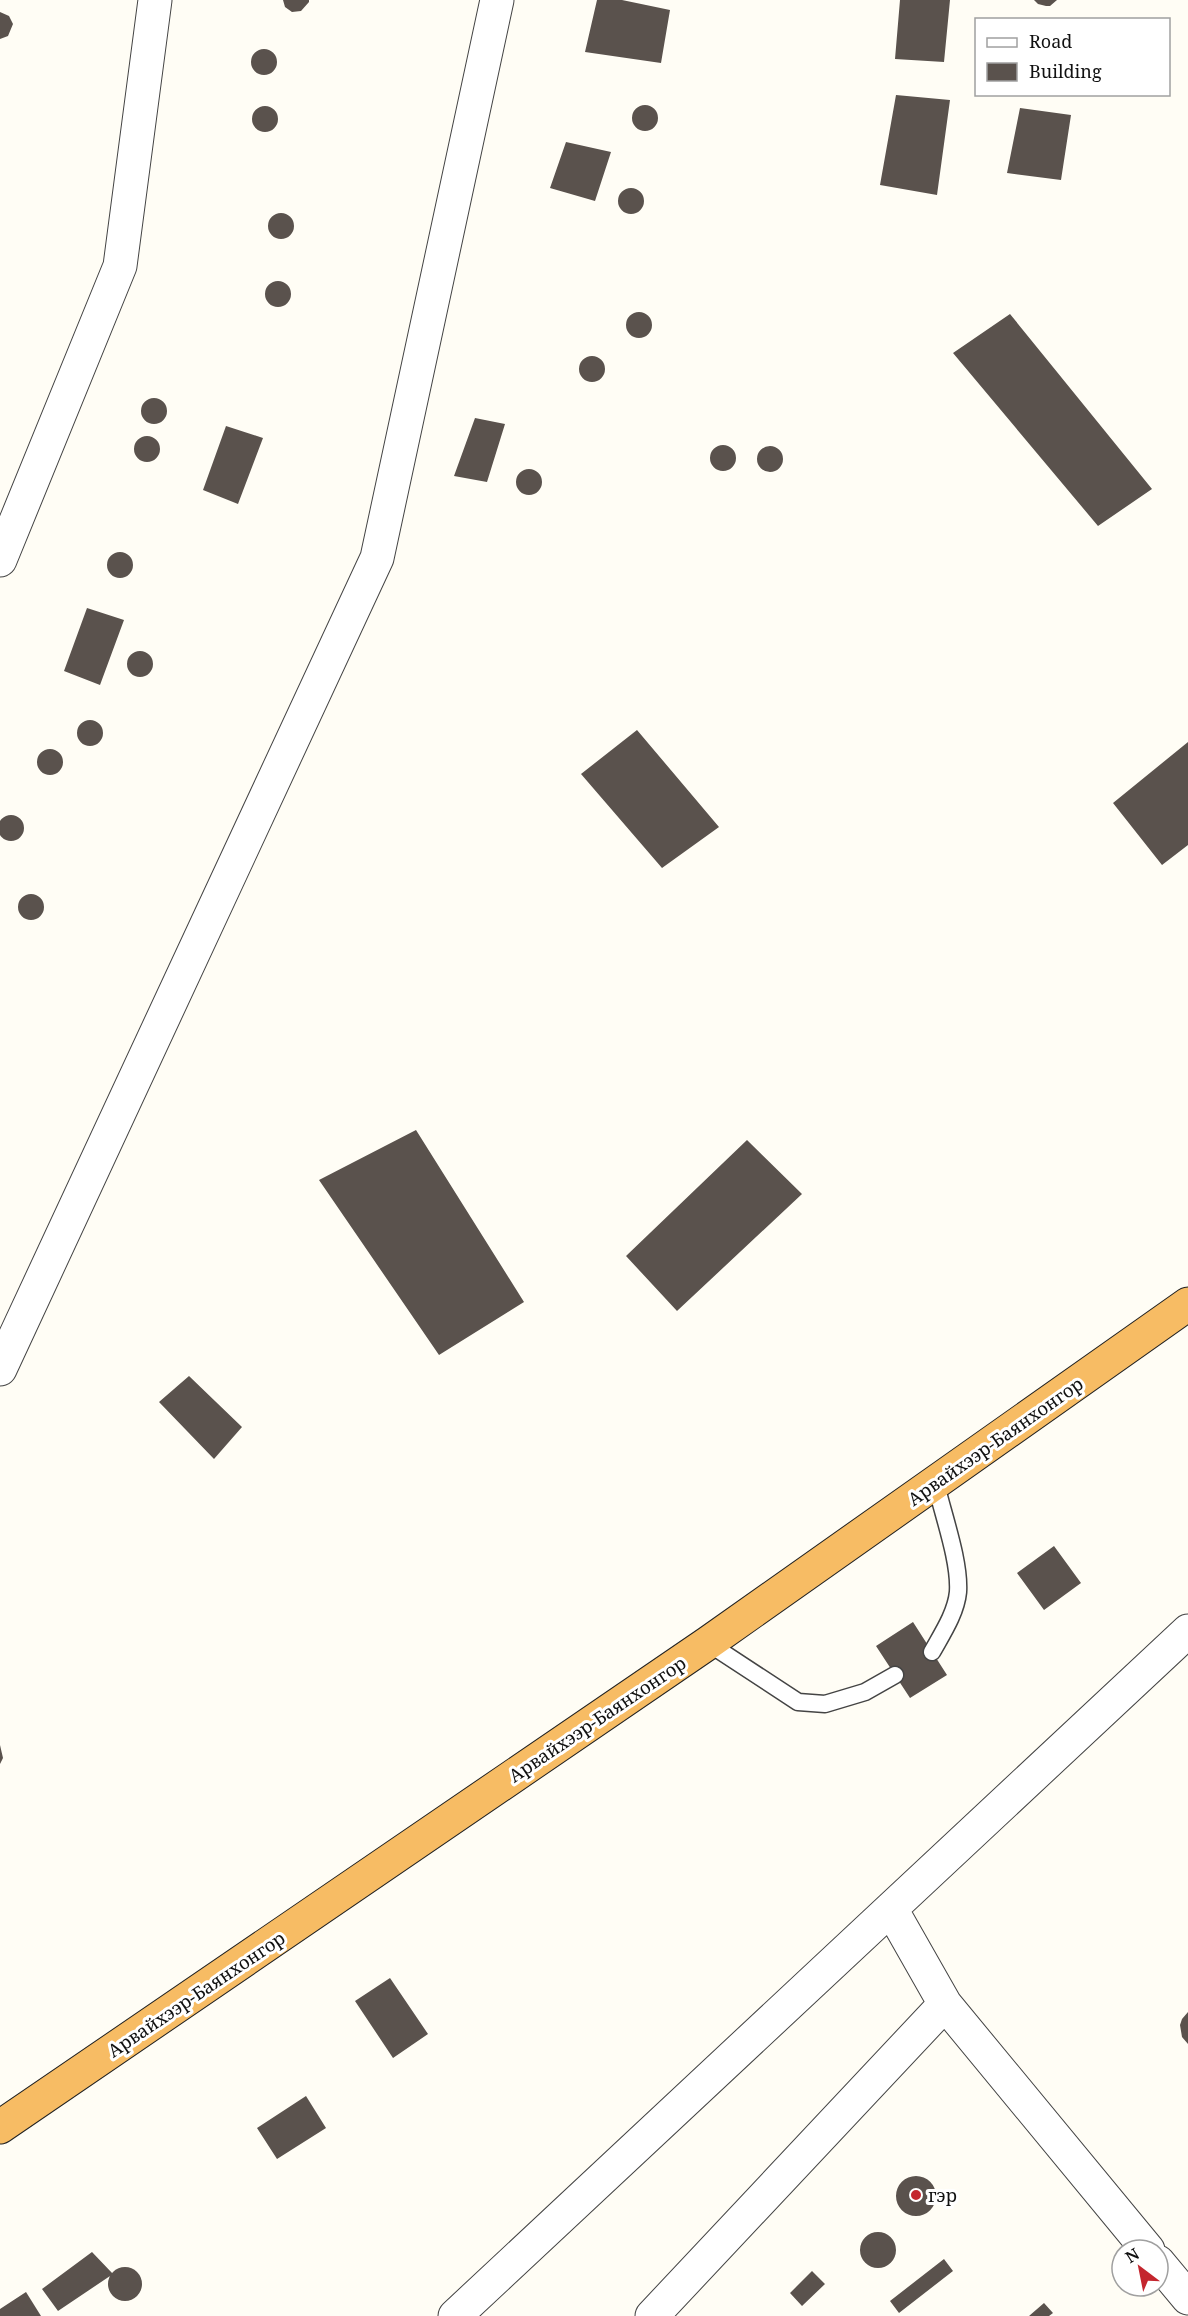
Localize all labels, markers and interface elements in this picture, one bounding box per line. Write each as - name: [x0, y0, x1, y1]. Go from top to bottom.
- legend: [975, 18, 1170, 96]
- text: Road: [1029, 29, 1072, 53]
- text: Building: [1029, 59, 1102, 83]
- street label: Арвайхээр-Баянхонгор: [903, 1371, 1087, 1511]
- street label: Арвайхээр-Баянхонгор: [504, 1651, 690, 1787]
- street label: Арвайхээр-Баянхонгор: [103, 1926, 289, 2062]
- place label: гэр: [928, 2183, 957, 2207]
- marker: гэр: [909, 2188, 923, 2202]
- north arrow: [1110, 2238, 1170, 2298]
- text: N: [1121, 2242, 1144, 2268]

